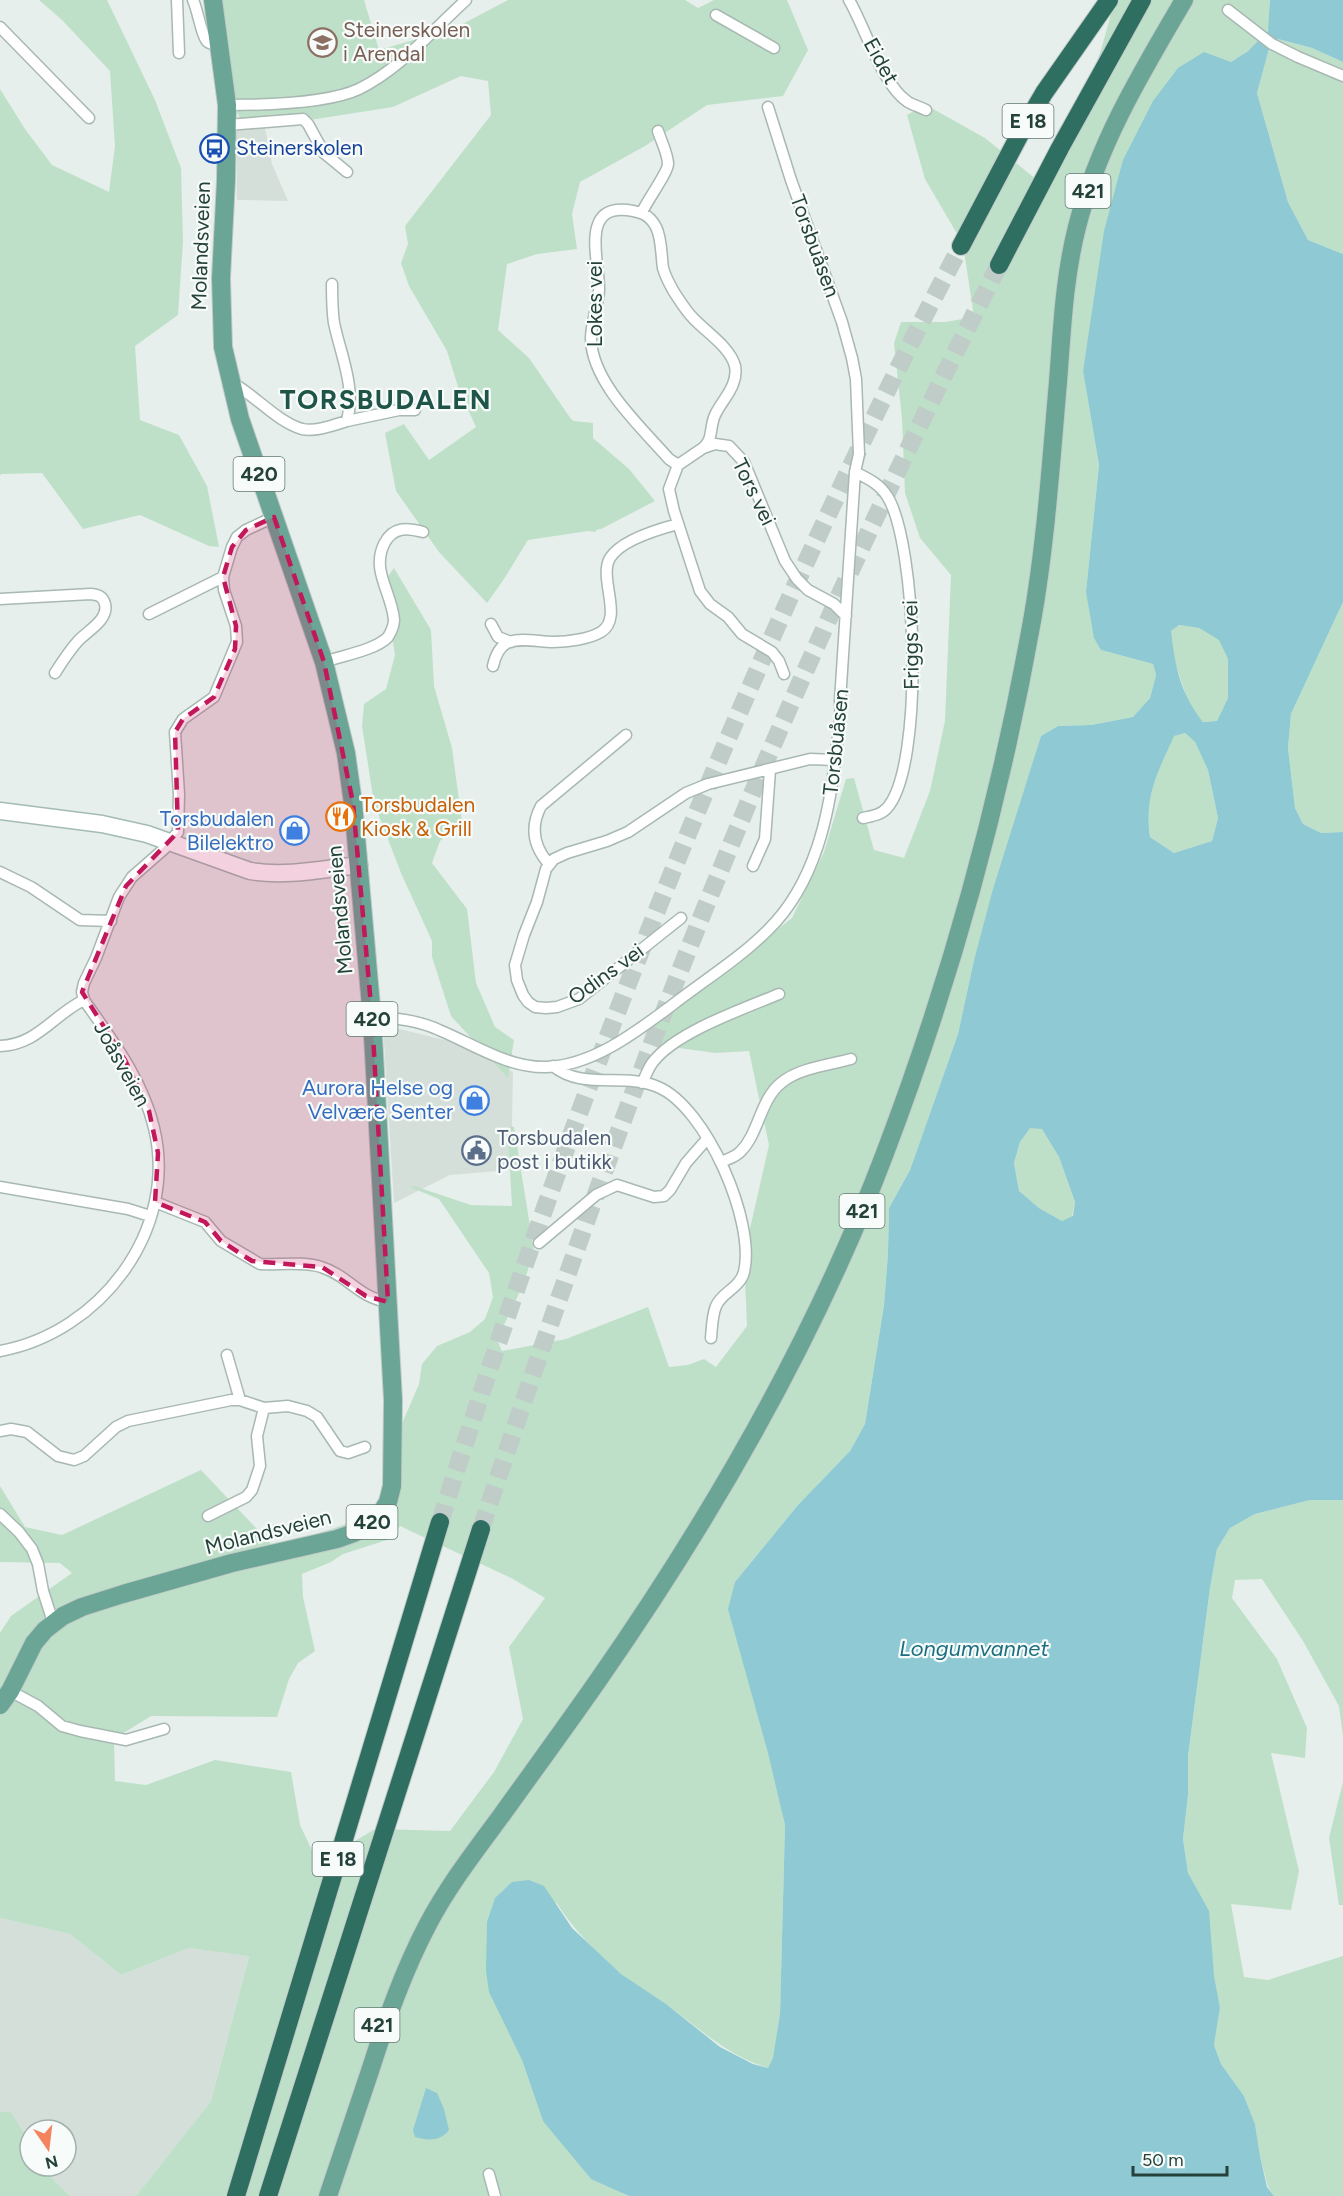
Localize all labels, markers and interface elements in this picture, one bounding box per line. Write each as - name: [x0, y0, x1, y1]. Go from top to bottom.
- place label: Steinerskolen i Arendal: [343, 17, 470, 66]
- school or university icon: Steinerskolen i Arendal: [306, 26, 338, 58]
- street label: Eidet: [859, 33, 904, 88]
- road number: E 18: [1002, 104, 1054, 138]
- bus stop icon: Steinerskolen: [199, 132, 231, 164]
- place label: Steinerskolen: [236, 135, 363, 160]
- road number: 421: [1066, 174, 1110, 208]
- street label: Molandsveien: [186, 181, 215, 311]
- street label: Torsbuåsen: [785, 191, 846, 300]
- street label: Lokes vei: [582, 261, 607, 347]
- district label: TORSBUDALEN: [280, 383, 492, 416]
- street label: Tors vei: [728, 454, 781, 529]
- road number: 420: [234, 457, 284, 491]
- street label: Friggs vei: [897, 600, 924, 690]
- street label: Torsbuåsen: [817, 687, 854, 796]
- place label: Torsbudalen Kiosk & Grill: [361, 792, 475, 841]
- restaurant icon: Torsbudalen Kiosk & Grill: [324, 801, 356, 833]
- place label: Torsbudalen Bilelektro: [160, 806, 274, 855]
- shop icon: Torsbudalen Bilelektro: [279, 815, 311, 847]
- street label: Molandsveien: [321, 845, 358, 976]
- street label: Odins vei: [563, 938, 648, 1009]
- road number: 420: [346, 1002, 398, 1036]
- street label: Joåsveien: [89, 1017, 156, 1111]
- place label: Aurora Helse og Velvære Senter: [302, 1075, 453, 1124]
- shop icon: Aurora Helse og Velvære Senter: [458, 1084, 490, 1116]
- place label: Torsbudalen post i butikk: [497, 1125, 613, 1174]
- public building icon: Torsbudalen post i butikk: [460, 1134, 492, 1166]
- road number: 421: [840, 1194, 884, 1228]
- street label: Molandsveien: [202, 1504, 334, 1559]
- road number: 420: [346, 1505, 398, 1539]
- water label: Longumvannet: [899, 1635, 1049, 1662]
- road number: E 18: [312, 1842, 364, 1876]
- road number: 421: [354, 2008, 400, 2042]
- north arrow: [18, 2118, 78, 2178]
- scale bar: [1133, 2139, 1228, 2177]
- text: 50 m: [1142, 2149, 1184, 2171]
- text: N: [43, 2151, 60, 2173]

